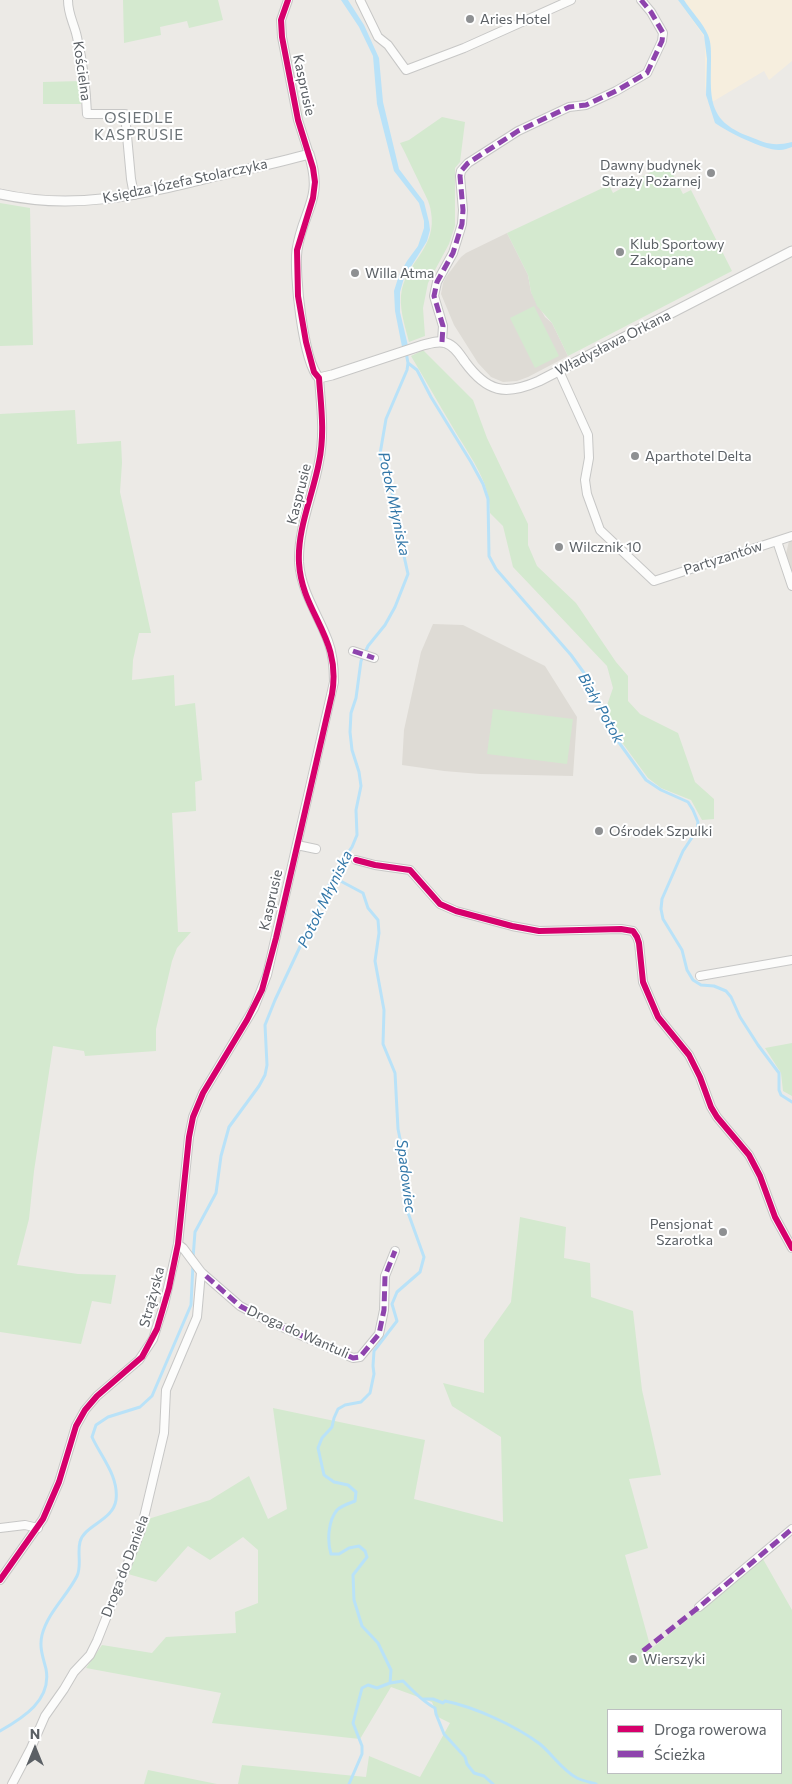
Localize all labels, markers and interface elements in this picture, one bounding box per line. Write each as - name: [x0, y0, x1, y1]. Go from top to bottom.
- place label: Aries Hotel: [480, 11, 551, 27]
- marker: Aries Hotel: [464, 13, 476, 25]
- street label: Kościelna: [69, 40, 95, 102]
- street label: Kasprusie: [289, 53, 319, 117]
- district label: OSIEDLE KASPRUSIE: [93, 109, 185, 144]
- street label: Księdza Józefa Stolarczyka: [101, 155, 269, 207]
- place label: Dawny budynek Straży Pożarnej: [600, 157, 701, 190]
- marker: Dawny budynek Straży Pożarnej: [705, 167, 717, 179]
- place label: Klub Sportowy Zakopane: [630, 236, 724, 268]
- marker: Klub Sportowy Zakopane: [614, 246, 626, 258]
- place label: Willa Atma: [365, 265, 434, 281]
- marker: Willa Atma: [349, 267, 361, 279]
- street label: Władysława Orkana: [553, 307, 673, 379]
- place label: Aparthotel Delta: [645, 448, 751, 464]
- water label: Potok Młyniska: [374, 450, 414, 558]
- marker: Aparthotel Delta: [629, 450, 641, 462]
- street label: Kasprusie: [283, 462, 315, 526]
- street label: Partyzantów: [681, 537, 765, 579]
- place label: Wilcznik 10: [569, 539, 641, 555]
- marker: Wilcznik 10: [553, 541, 565, 553]
- water label: Biały Potok: [574, 670, 628, 746]
- place label: Ośrodek Szpulki: [609, 823, 712, 839]
- marker: Ośrodek Szpulki: [593, 825, 605, 837]
- water label: Potok Młyniska: [294, 848, 356, 950]
- street label: Kasprusie: [256, 868, 286, 932]
- water label: Spadowiec: [393, 1138, 419, 1214]
- place label: Pensjonat Szarotka: [650, 1216, 713, 1248]
- marker: Pensjonat Szarotka: [717, 1226, 729, 1238]
- street label: Strążyska: [136, 1265, 168, 1329]
- street label: Droga do Wantuli: [244, 1302, 352, 1362]
- street label: Droga do Daniela: [98, 1513, 152, 1619]
- place label: Wierszyki: [643, 1651, 705, 1667]
- marker: Wierszyki: [627, 1653, 639, 1665]
- legend: [607, 1709, 782, 1774]
- text: Droga rowerowa: [654, 1720, 767, 1738]
- north arrow: [10, 1724, 60, 1774]
- text: N: [30, 1725, 40, 1742]
- text: Ścieżka: [654, 1745, 705, 1763]

